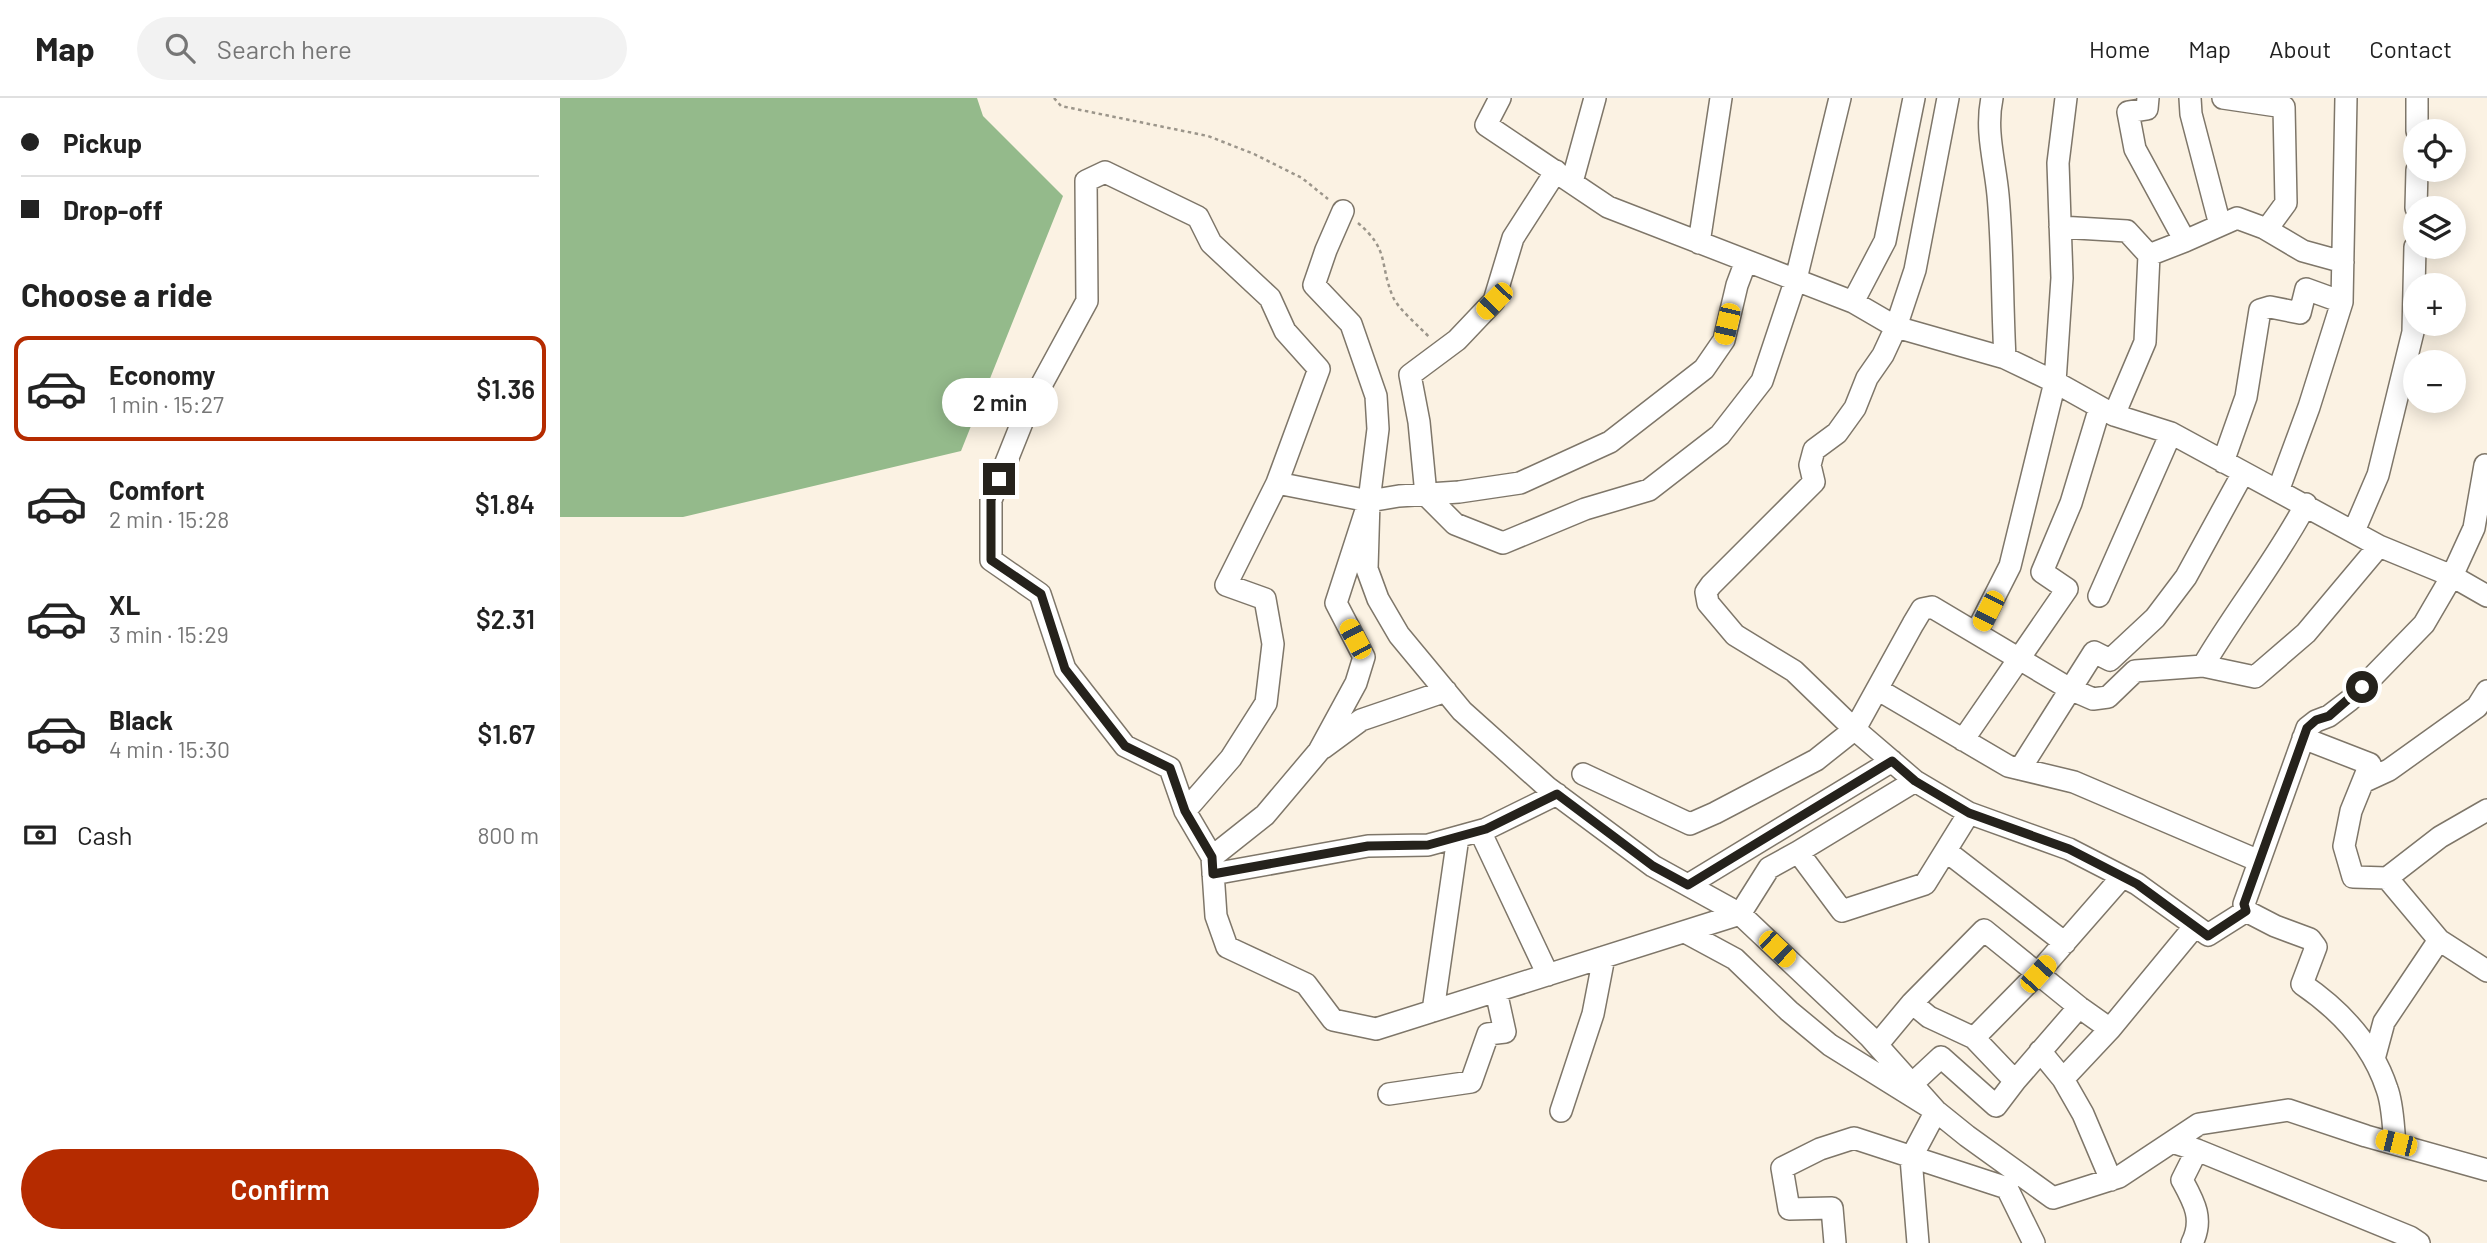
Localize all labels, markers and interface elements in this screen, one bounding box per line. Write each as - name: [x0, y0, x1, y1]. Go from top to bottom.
- search box: [137, 17, 627, 80]
- text: Map: [35, 28, 95, 68]
- icon: search: [161, 29, 199, 67]
- text: Search here: [217, 33, 352, 64]
- text: Home: [2089, 34, 2150, 63]
- text: Map: [2188, 34, 2231, 63]
- text: About: [2269, 34, 2331, 63]
- text: Contact: [2369, 34, 2452, 63]
- map controls: [2403, 119, 2466, 413]
- button: locate: [2403, 119, 2466, 182]
- text: Pickup: [63, 127, 142, 158]
- text: Drop-off: [63, 194, 163, 225]
- button: layers: [2403, 196, 2466, 259]
- button: +: [2403, 273, 2466, 336]
- text: Choose a ride: [21, 275, 213, 313]
- car: [1472, 279, 1517, 323]
- car: [1713, 301, 1742, 347]
- button: −: [2403, 350, 2466, 413]
- icon: car: [25, 357, 88, 420]
- text: Economy: [109, 359, 215, 390]
- text: $1.36: [476, 373, 535, 404]
- callout: 2 min: [941, 378, 1057, 426]
- text: 2 min: [973, 388, 1027, 416]
- text: 1 min · 15:27: [109, 390, 224, 418]
- route end: [983, 463, 1015, 495]
- icon: car: [25, 472, 88, 535]
- text: Comfort: [109, 474, 205, 505]
- text: $1.84: [475, 488, 535, 519]
- text: 2 min · 15:28: [109, 505, 229, 533]
- icon: car: [25, 587, 88, 650]
- car: [1970, 588, 2007, 634]
- text: XL: [109, 589, 140, 620]
- text: $2.31: [476, 603, 535, 634]
- car: [1336, 616, 1375, 662]
- text: 3 min · 15:29: [109, 620, 229, 648]
- route start: [2346, 671, 2378, 703]
- icon: car: [25, 702, 88, 765]
- text: Black: [109, 704, 173, 735]
- text: $1.67: [478, 718, 535, 749]
- text: 4 min · 15:30: [109, 735, 230, 763]
- icon: cash: [21, 816, 59, 854]
- text: Cash: [77, 819, 132, 850]
- text: 800 m: [477, 821, 539, 849]
- car: [1755, 927, 1800, 971]
- car: [2017, 951, 2060, 997]
- car: [2374, 1128, 2419, 1158]
- button: Confirm: [21, 1149, 539, 1229]

